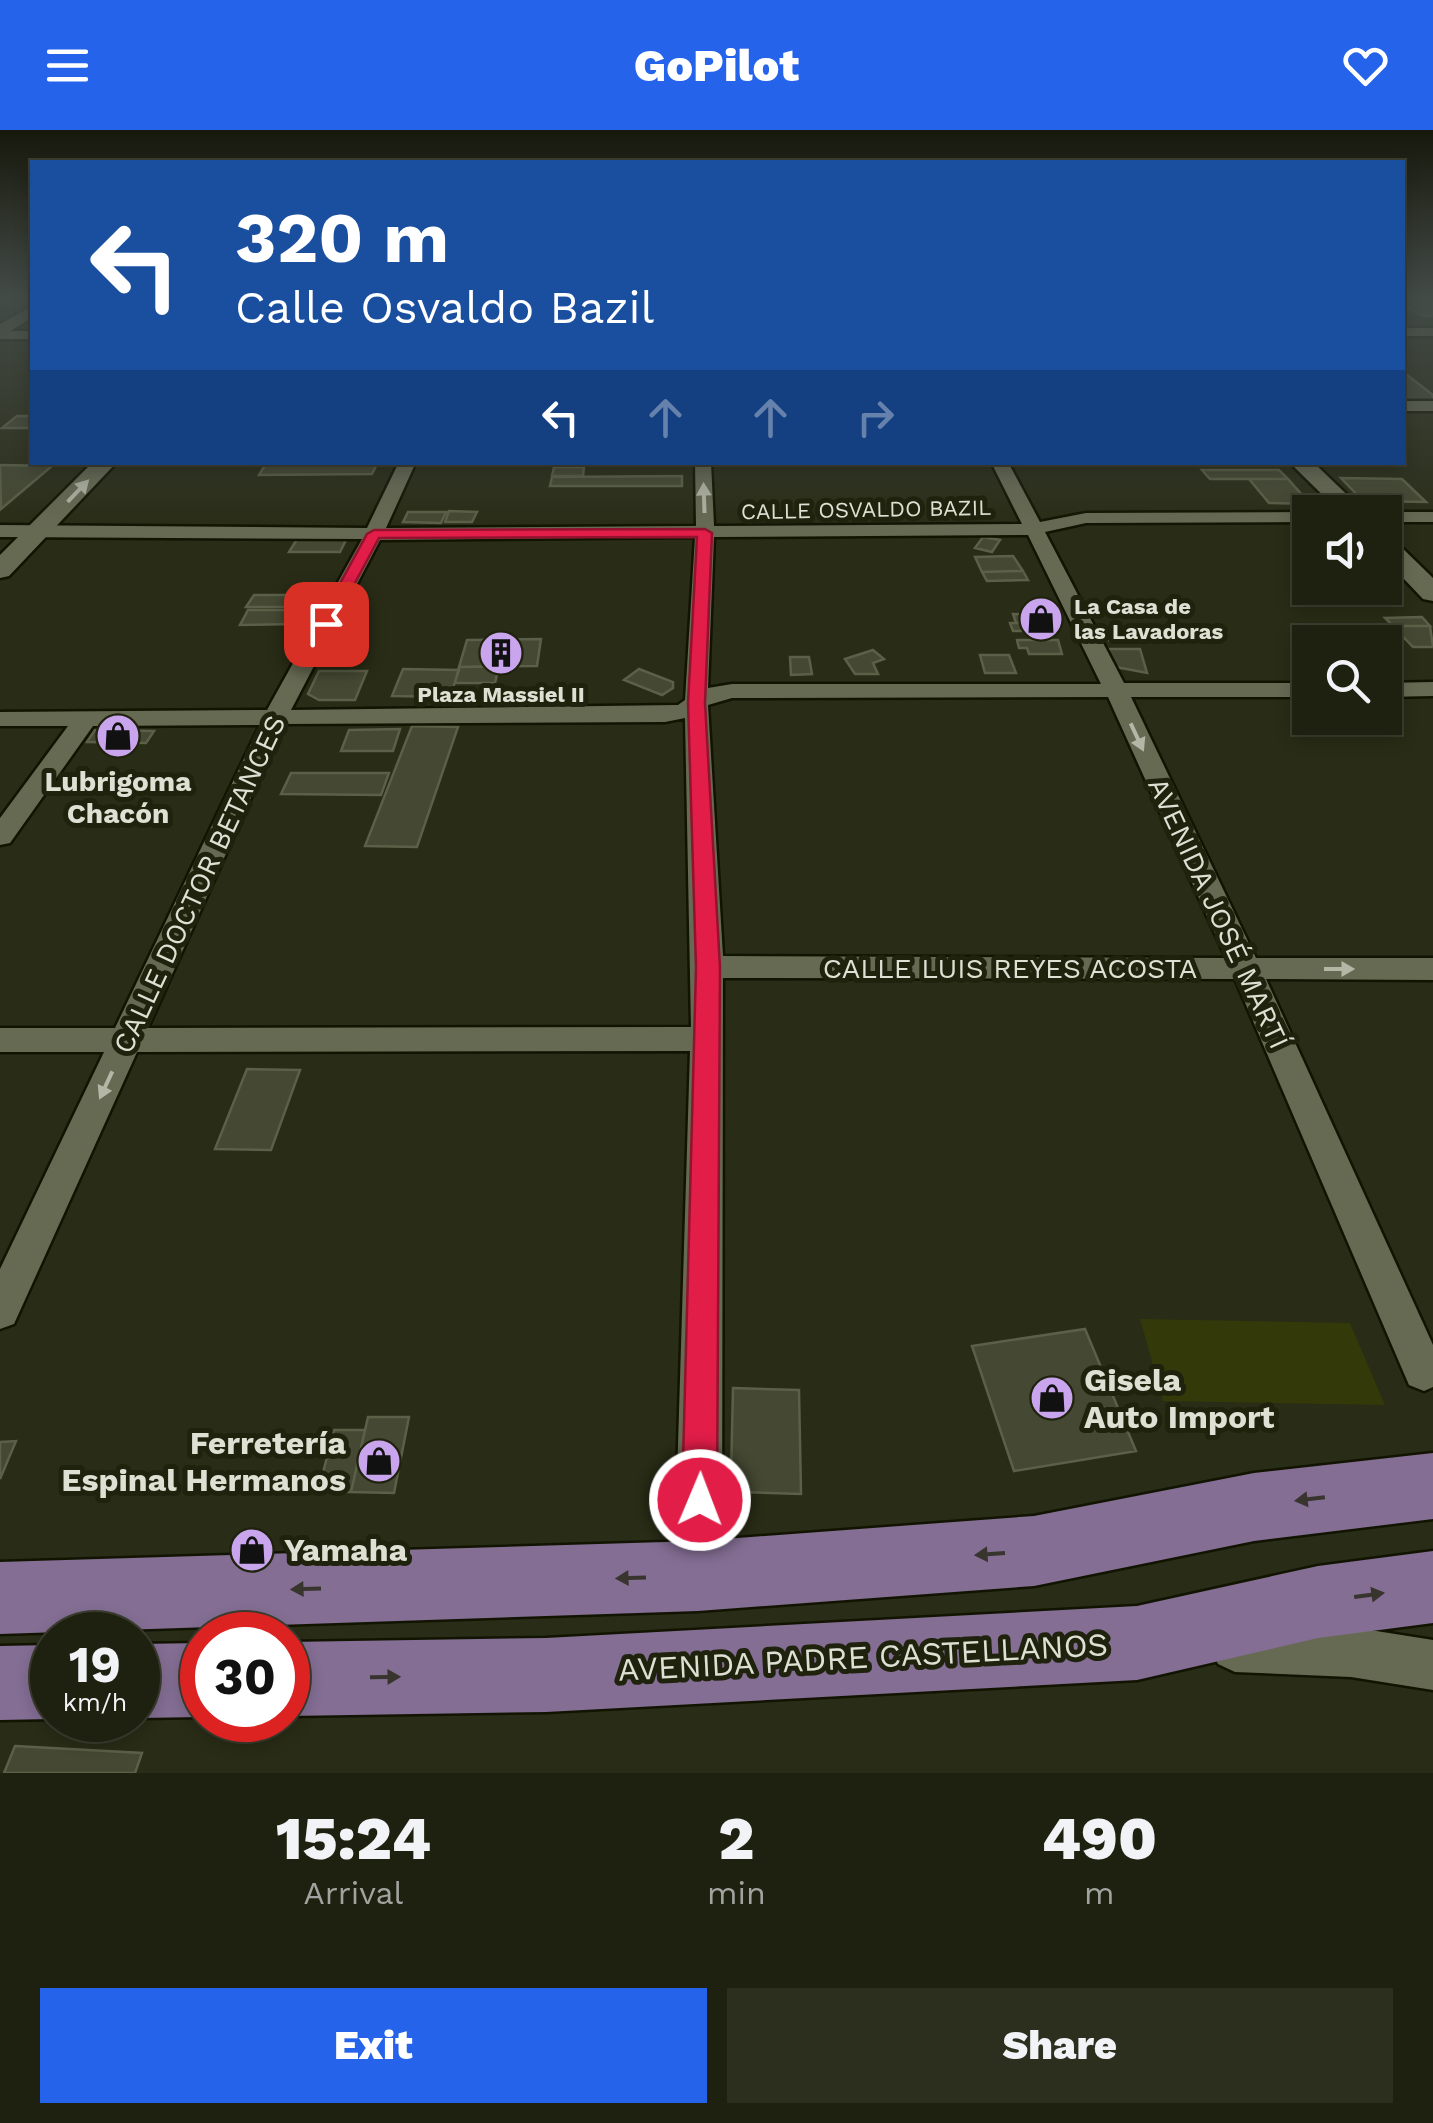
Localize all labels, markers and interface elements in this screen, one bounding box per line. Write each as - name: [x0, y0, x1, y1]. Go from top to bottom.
- icon: menu: [40, 38, 95, 93]
- icon: heart: [1338, 38, 1393, 93]
- text: GoPilot: [634, 39, 799, 92]
- text: 320 m: [235, 197, 449, 279]
- icon: left: [70, 200, 200, 330]
- text: Calle Osvaldo Bazil: [235, 281, 654, 334]
- icon: left: [533, 390, 588, 445]
- icon: ahead: [638, 390, 693, 445]
- icon: ahead: [743, 390, 798, 445]
- icon: right: [848, 390, 903, 445]
- one-way arrow: [65, 480, 89, 504]
- one-way arrow: [695, 481, 711, 513]
- street label: CALLE OSVALDO BAZIL: [741, 495, 991, 524]
- map controls: [1292, 495, 1402, 735]
- button: sound: [1292, 495, 1402, 605]
- pin: [284, 582, 369, 667]
- place label: La Casa de las Lavadoras: [1074, 594, 1223, 644]
- shop icon: La Casa de las Lavadoras: [1018, 596, 1064, 642]
- icon: arrive: [299, 597, 354, 652]
- button: search: [1292, 625, 1402, 735]
- building icon: Plaza Massiel II: [478, 630, 524, 676]
- place label: Plaza Massiel II: [417, 682, 585, 707]
- street label: CALLE DOCTOR BETANCES: [107, 710, 292, 1058]
- shop icon: Lubrigoma Chacón: [95, 713, 141, 759]
- one-way arrow: [1129, 723, 1146, 752]
- place label: Lubrigoma Chacón: [45, 765, 192, 830]
- street label: AVENIDA JOSÉ MARTÍ: [1141, 772, 1296, 1054]
- street label: CALLE LUIS REYES ACOSTA: [823, 952, 1197, 985]
- one-way arrow: [1324, 961, 1356, 977]
- one-way arrow: [98, 1071, 114, 1100]
- place label: Gisela Auto Import: [1084, 1361, 1274, 1436]
- shop icon: Gisela Auto Import: [1029, 1375, 1075, 1421]
- place label: Ferretería Espinal Hermanos: [61, 1424, 346, 1499]
- shop icon: Ferretería Espinal Hermanos: [356, 1438, 402, 1484]
- position arrow: [648, 1448, 752, 1552]
- one-way arrow: [1294, 1492, 1326, 1508]
- shop icon: Yamaha: [229, 1527, 275, 1573]
- place label: Yamaha: [284, 1531, 408, 1569]
- one-way arrow: [974, 1547, 1006, 1563]
- one-way arrow: [615, 1571, 647, 1587]
- one-way arrow: [290, 1581, 322, 1597]
- one-way arrow: [1354, 1587, 1386, 1603]
- speed limit sign: 30: [180, 1612, 310, 1742]
- street label: AVENIDA PADRE CASTELLANOS: [617, 1625, 1109, 1689]
- text: 19: [69, 1635, 121, 1694]
- one-way arrow: [369, 1669, 401, 1685]
- text: km/h: [63, 1688, 127, 1717]
- text: 15:24: [276, 1803, 431, 1874]
- text: 2: [718, 1803, 754, 1874]
- text: 490: [1042, 1803, 1157, 1874]
- text: Arrival: [304, 1874, 403, 1912]
- text: min: [707, 1874, 766, 1912]
- text: m: [1084, 1874, 1115, 1912]
- button: Exit: [40, 1988, 707, 2103]
- button: Share: [727, 1988, 1393, 2103]

